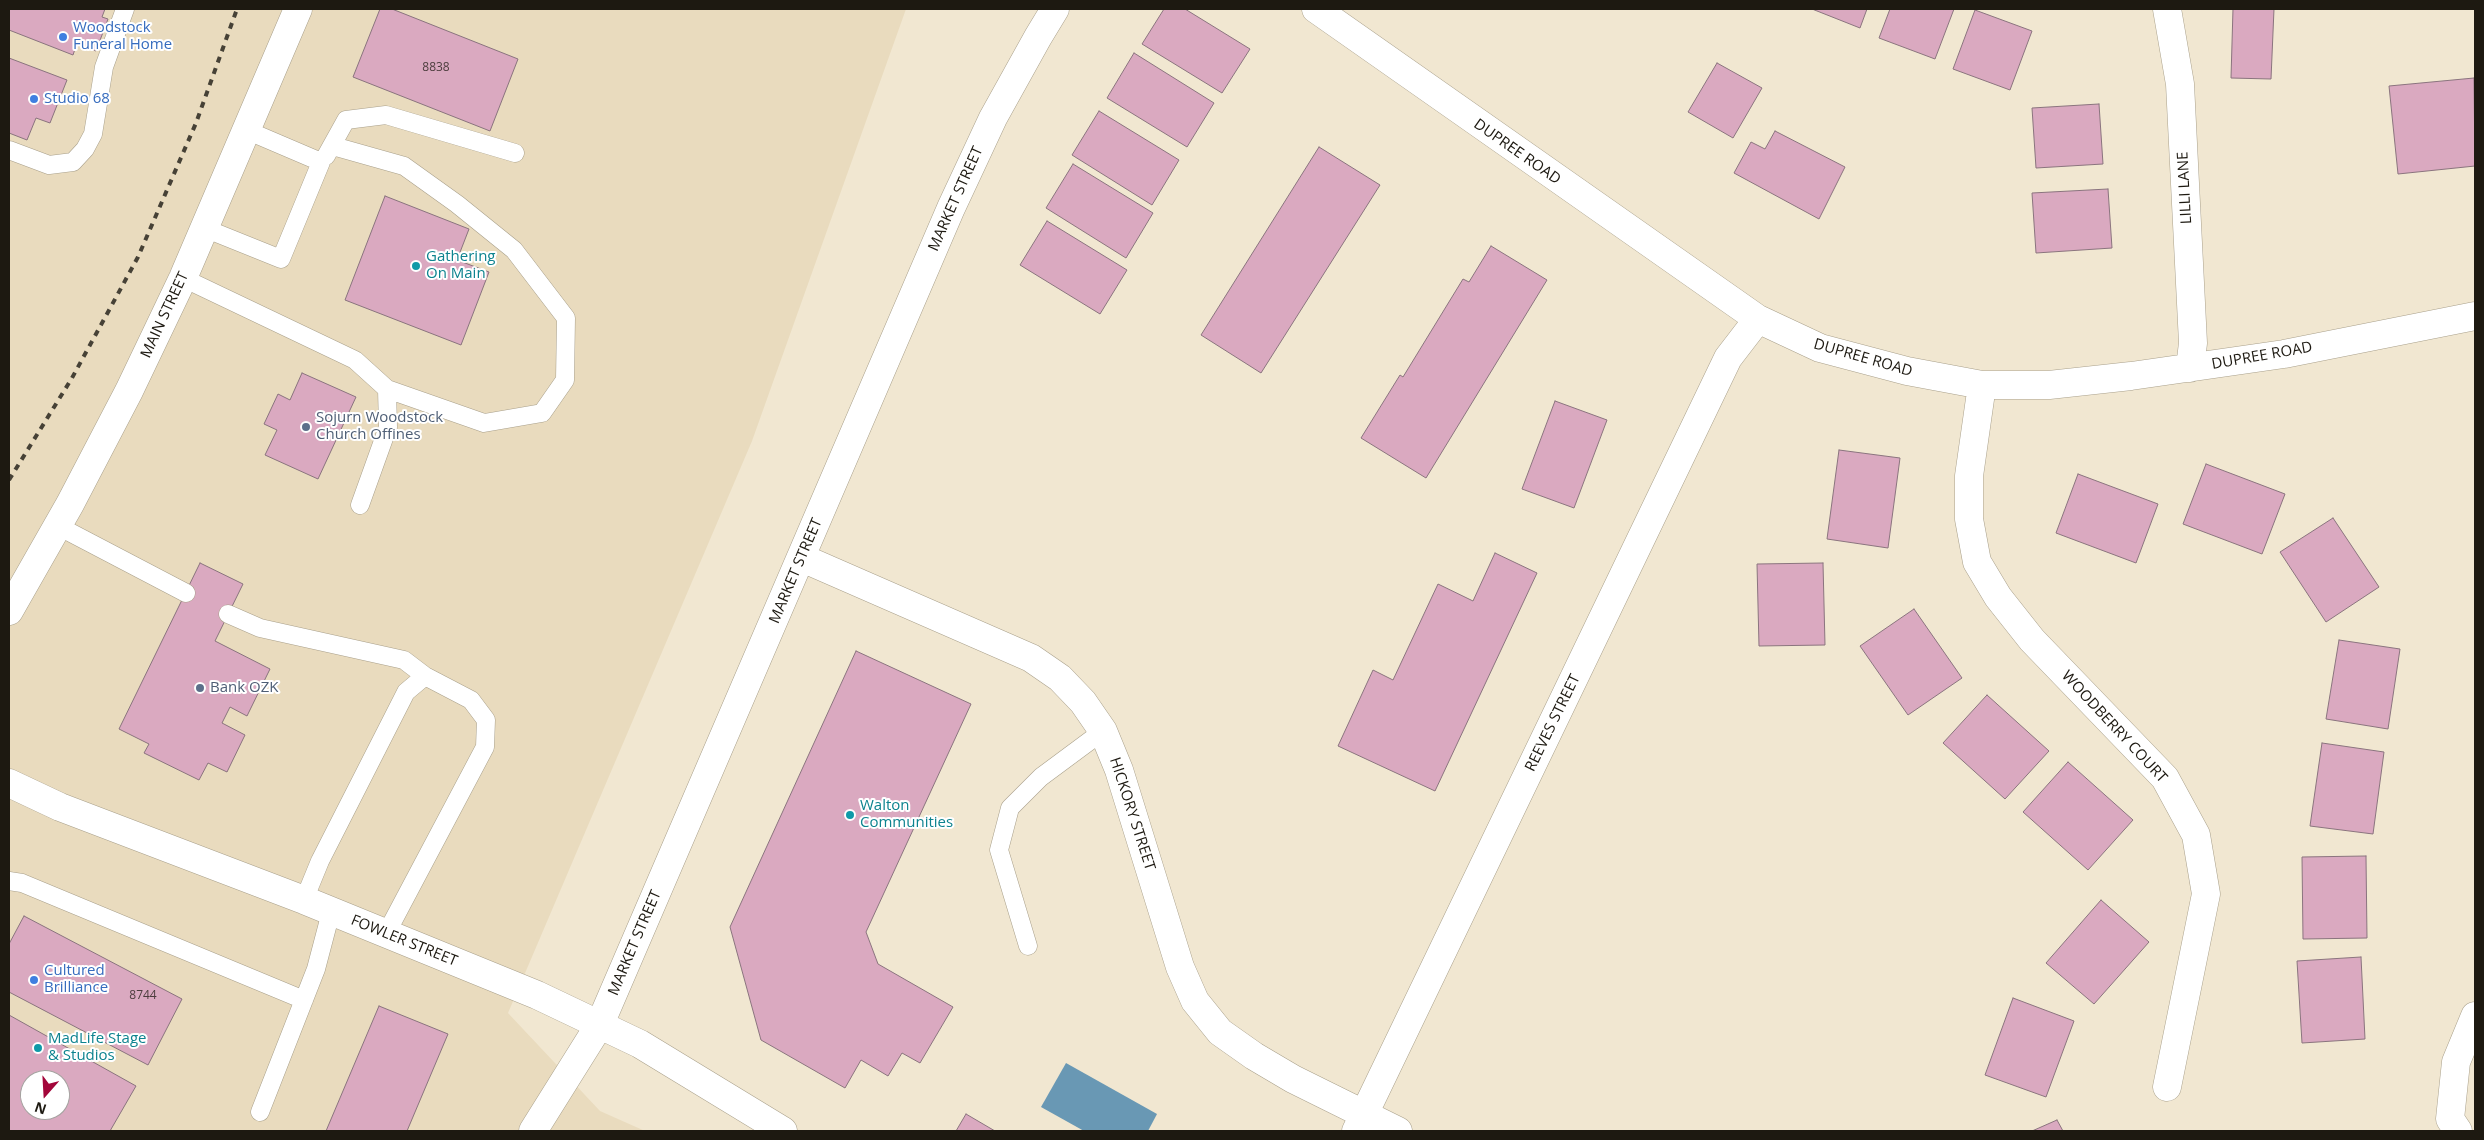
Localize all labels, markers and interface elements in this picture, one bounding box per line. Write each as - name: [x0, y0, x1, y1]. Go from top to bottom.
- place label: Woodstock Funeral Home: [73, 19, 172, 54]
- marker: Woodstock Funeral Home: [57, 31, 69, 43]
- house number: 8838: [422, 61, 450, 75]
- place label: Studio 68: [44, 90, 110, 108]
- marker: Studio 68: [28, 93, 40, 105]
- street label: DUPREE ROAD: [1470, 115, 1564, 189]
- street label: MARKET STREET: [925, 144, 987, 254]
- street label: LILLI LANE: [2174, 151, 2196, 225]
- place label: Gathering On Main: [426, 248, 495, 283]
- marker: Gathering On Main: [410, 260, 422, 272]
- street label: MAIN STREET: [137, 269, 193, 361]
- street label: DUPREE ROAD: [1812, 335, 1914, 381]
- street label: DUPREE ROAD: [2210, 338, 2314, 374]
- place label: Sojurn Woodstock Church Offines: [316, 409, 443, 444]
- marker: Sojurn Woodstock Church Offines: [300, 421, 312, 433]
- street label: MARKET STREET: [766, 516, 826, 626]
- street label: WOODBERRY COURT: [2057, 667, 2171, 787]
- street label: REEVES STREET: [1522, 671, 1584, 775]
- place label: Bank OZK: [210, 679, 278, 697]
- marker: Bank OZK: [194, 682, 206, 694]
- street label: HICKORY STREET: [1105, 755, 1159, 873]
- place label: Walton Communities: [860, 797, 953, 832]
- marker: Walton Communities: [844, 809, 856, 821]
- street label: MARKET STREET: [605, 888, 665, 998]
- street label: FOWLER STREET: [348, 911, 460, 971]
- place label: Cultured Brilliance: [44, 962, 108, 997]
- marker: Cultured Brilliance: [28, 974, 40, 986]
- house number: 8744: [129, 989, 157, 1003]
- place label: MadLife Stage & Studios: [48, 1030, 146, 1065]
- marker: MadLife Stage & Studios: [32, 1042, 44, 1054]
- north arrow: [20, 1070, 70, 1120]
- text: N: [32, 1098, 49, 1120]

